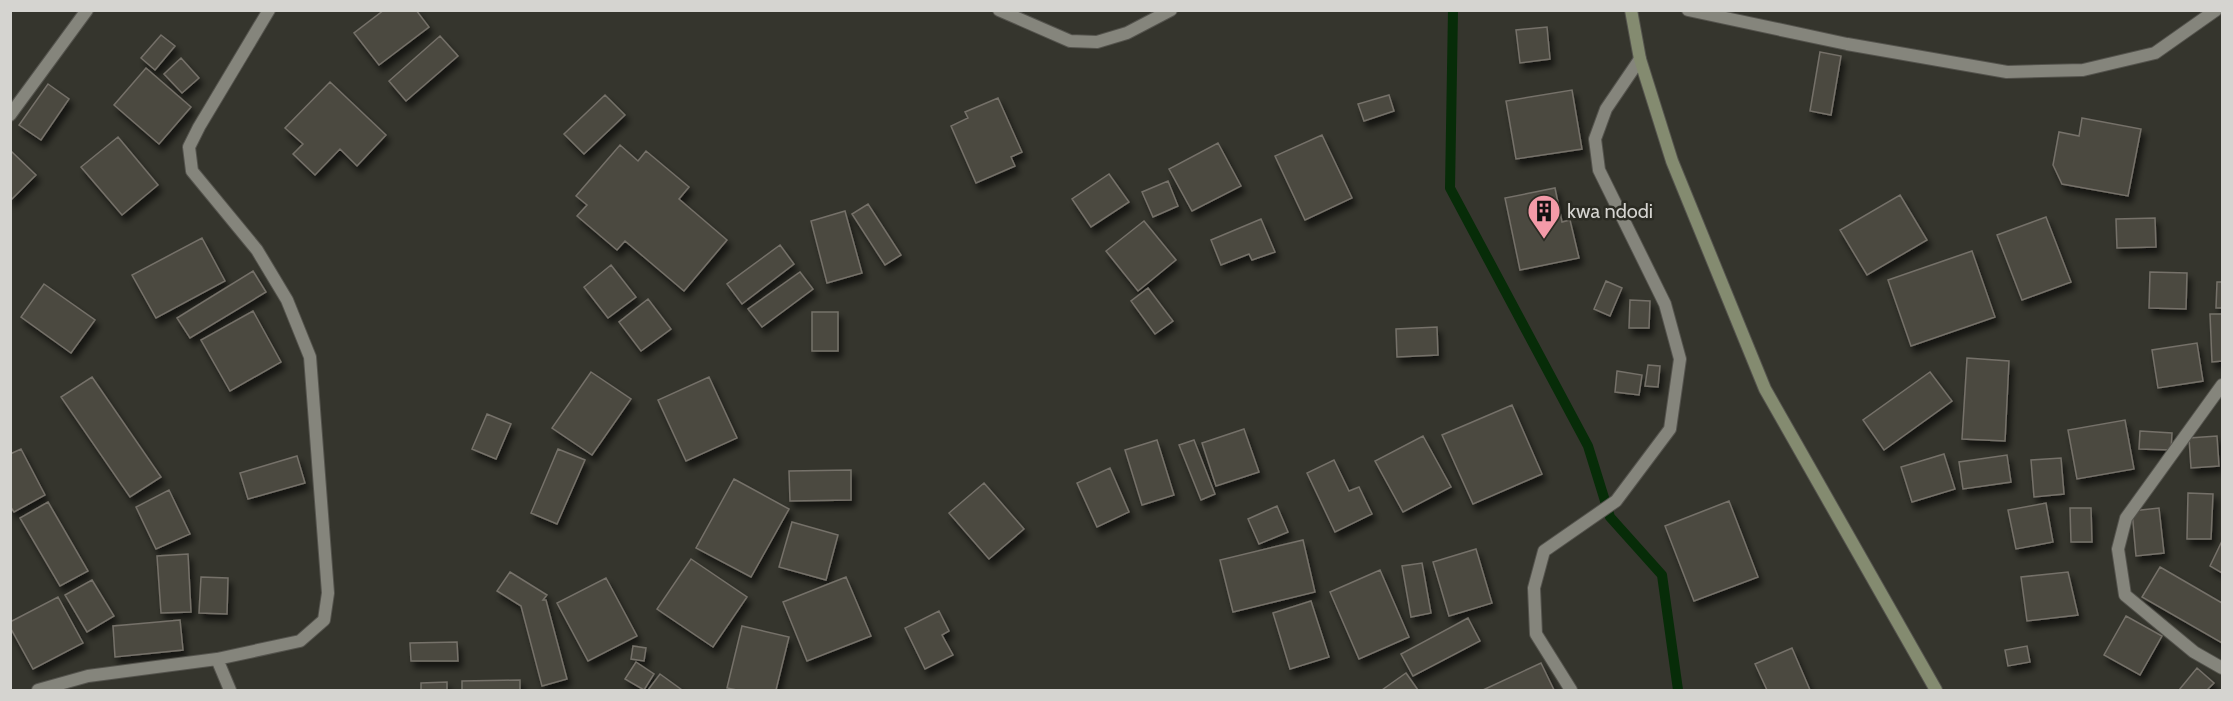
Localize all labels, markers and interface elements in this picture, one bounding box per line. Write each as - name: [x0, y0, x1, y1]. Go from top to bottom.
- building icon: kwa ndodi: [1526, 193, 1562, 240]
- place label: kwa ndodi: [1567, 199, 1653, 223]

